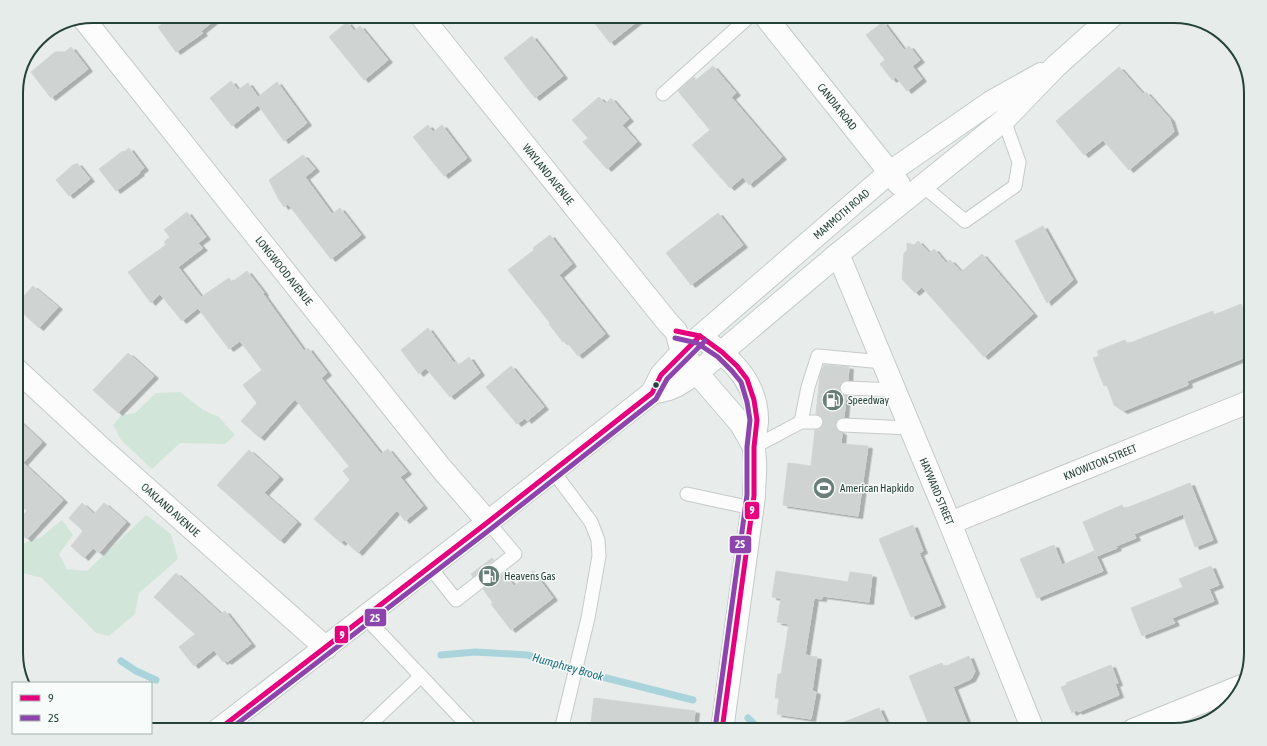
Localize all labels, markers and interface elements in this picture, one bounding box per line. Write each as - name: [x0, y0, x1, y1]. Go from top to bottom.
- street label: CANDIA ROAD: [815, 81, 860, 132]
- street label: WAYLAND AVENUE: [520, 141, 576, 207]
- street label: MAMMOTH ROAD: [811, 187, 872, 242]
- street label: LONGWOOD AVENUE: [253, 234, 315, 308]
- unlabelled marker: [651, 380, 661, 390]
- fuel station icon: Speedway: [820, 387, 846, 413]
- place label: Speedway: [848, 394, 889, 406]
- street label: KNOWLTON STREET: [1062, 442, 1139, 482]
- street label: HAYWARD STREET: [917, 456, 956, 527]
- sports icon: American Hapkido: [811, 475, 837, 501]
- street label: OAKLAND AVENUE: [139, 481, 202, 539]
- place label: American Hapkido: [840, 482, 914, 494]
- line badge: 9: [744, 501, 760, 520]
- text: 9: [749, 504, 755, 516]
- line badge: 2S: [729, 535, 752, 554]
- text: 2S: [735, 538, 745, 550]
- fuel station icon: Heavens Gas: [476, 563, 502, 589]
- place label: Heavens Gas: [504, 570, 556, 582]
- line badge: 2S: [364, 608, 387, 627]
- text: 2S: [370, 612, 380, 624]
- line badge: 9: [334, 625, 349, 644]
- text: 9: [339, 629, 345, 641]
- water label: Humphrey Brook: [531, 650, 606, 684]
- legend: [12, 682, 152, 734]
- text: 9: [48, 691, 54, 705]
- text: 2S: [48, 711, 59, 725]

